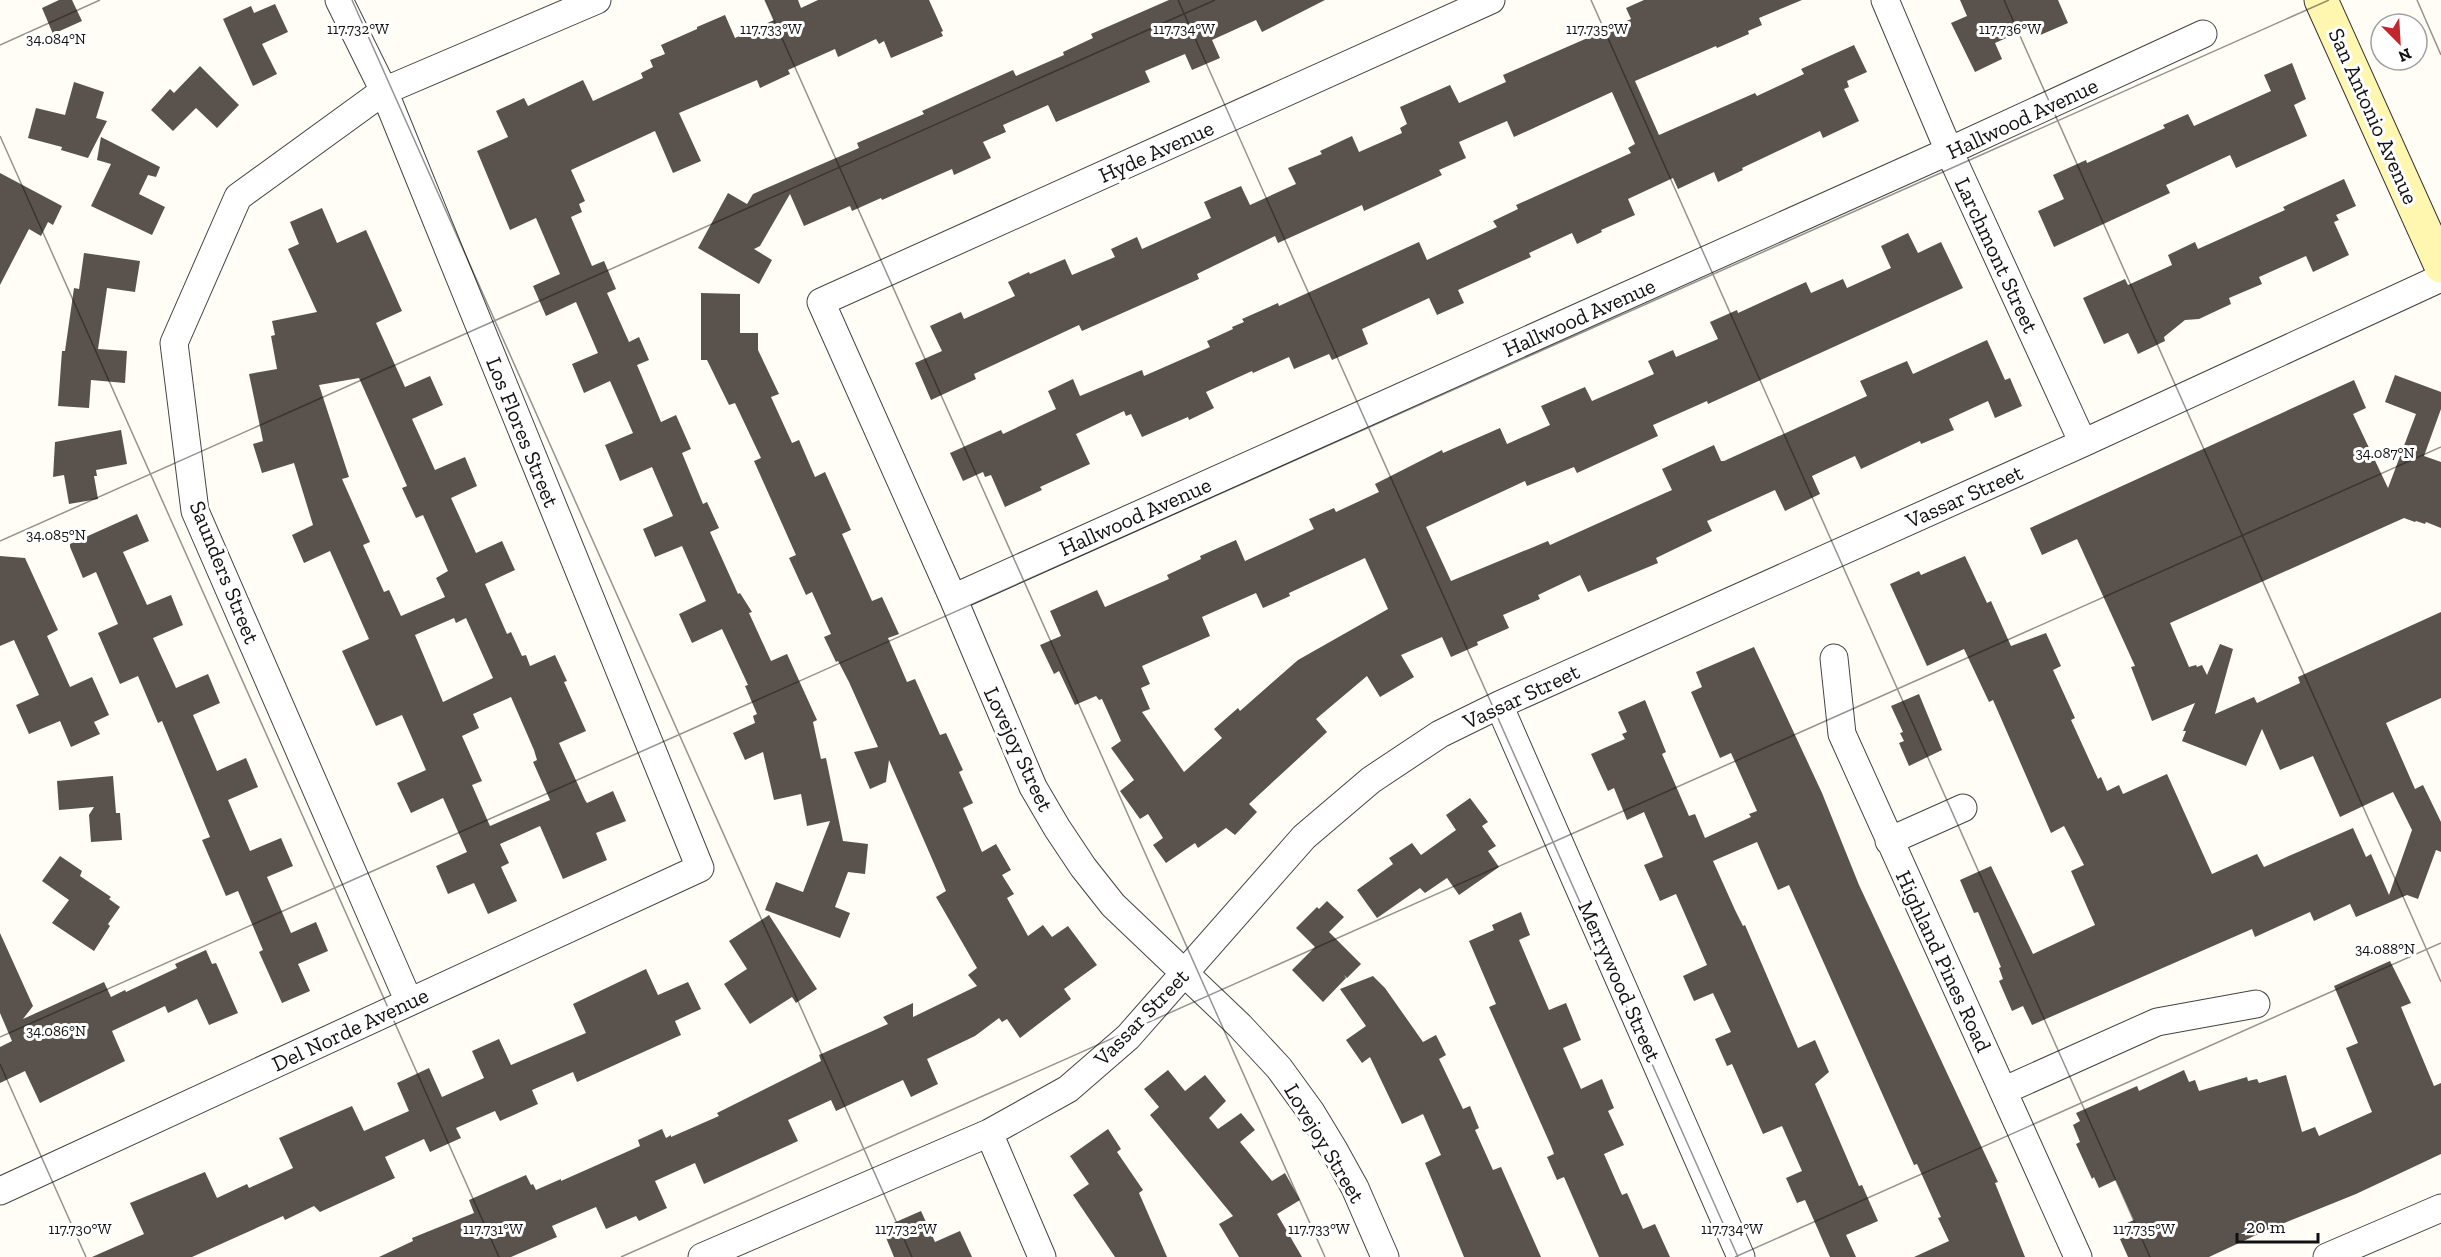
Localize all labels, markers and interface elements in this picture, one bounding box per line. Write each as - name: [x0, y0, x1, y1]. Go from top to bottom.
- north arrow: [2369, 12, 2429, 72]
- text: 117.732°W: [327, 20, 389, 38]
- text: 117.733°W: [740, 20, 802, 38]
- text: 117.734°W: [1153, 20, 1215, 38]
- text: 117.735°W: [1566, 20, 1628, 38]
- text: 117.736°W: [1979, 20, 2041, 38]
- street label: San Antonio Avenue: [2323, 24, 2424, 208]
- text: 34.084°N: [26, 30, 86, 48]
- text: N: [2395, 44, 2414, 66]
- street label: Hallwood Avenue: [1942, 72, 2102, 165]
- street label: Hyde Avenue: [1094, 114, 1218, 189]
- street label: Larchmont Street: [1949, 173, 2045, 338]
- street label: Hallwood Avenue: [1499, 272, 1660, 363]
- street label: Los Flores Street: [480, 353, 565, 512]
- text: 34.087°N: [2355, 444, 2415, 462]
- street label: Vassar Street: [1901, 458, 2028, 535]
- street label: Hallwood Avenue: [1055, 471, 1216, 562]
- street label: Saunders Street: [184, 497, 266, 648]
- text: 34.085°N: [26, 526, 86, 544]
- street label: Vassar Street: [1458, 657, 1584, 736]
- street label: Lovejoy Street: [978, 683, 1060, 817]
- street label: Highland Pines Road: [1890, 866, 1997, 1056]
- street label: Merrywood Street: [1572, 897, 1667, 1067]
- text: 34.088°N: [2355, 940, 2415, 958]
- street label: Vassar Street: [1087, 962, 1195, 1072]
- street label: Del Norde Avenue: [268, 981, 433, 1077]
- text: 34.086°N: [26, 1022, 86, 1040]
- street label: Lovejoy Street: [1278, 1079, 1371, 1208]
- scale bar: [2237, 1206, 2318, 1244]
- text: 20 m: [2246, 1216, 2286, 1238]
- text: 117.730°W: [48, 1220, 112, 1238]
- text: 117.731°W: [463, 1220, 523, 1238]
- text: 117.732°W: [875, 1220, 937, 1238]
- text: 117.733°W: [1288, 1220, 1350, 1238]
- text: 117.734°W: [1701, 1220, 1763, 1238]
- text: 117.735°W: [2113, 1220, 2175, 1238]

